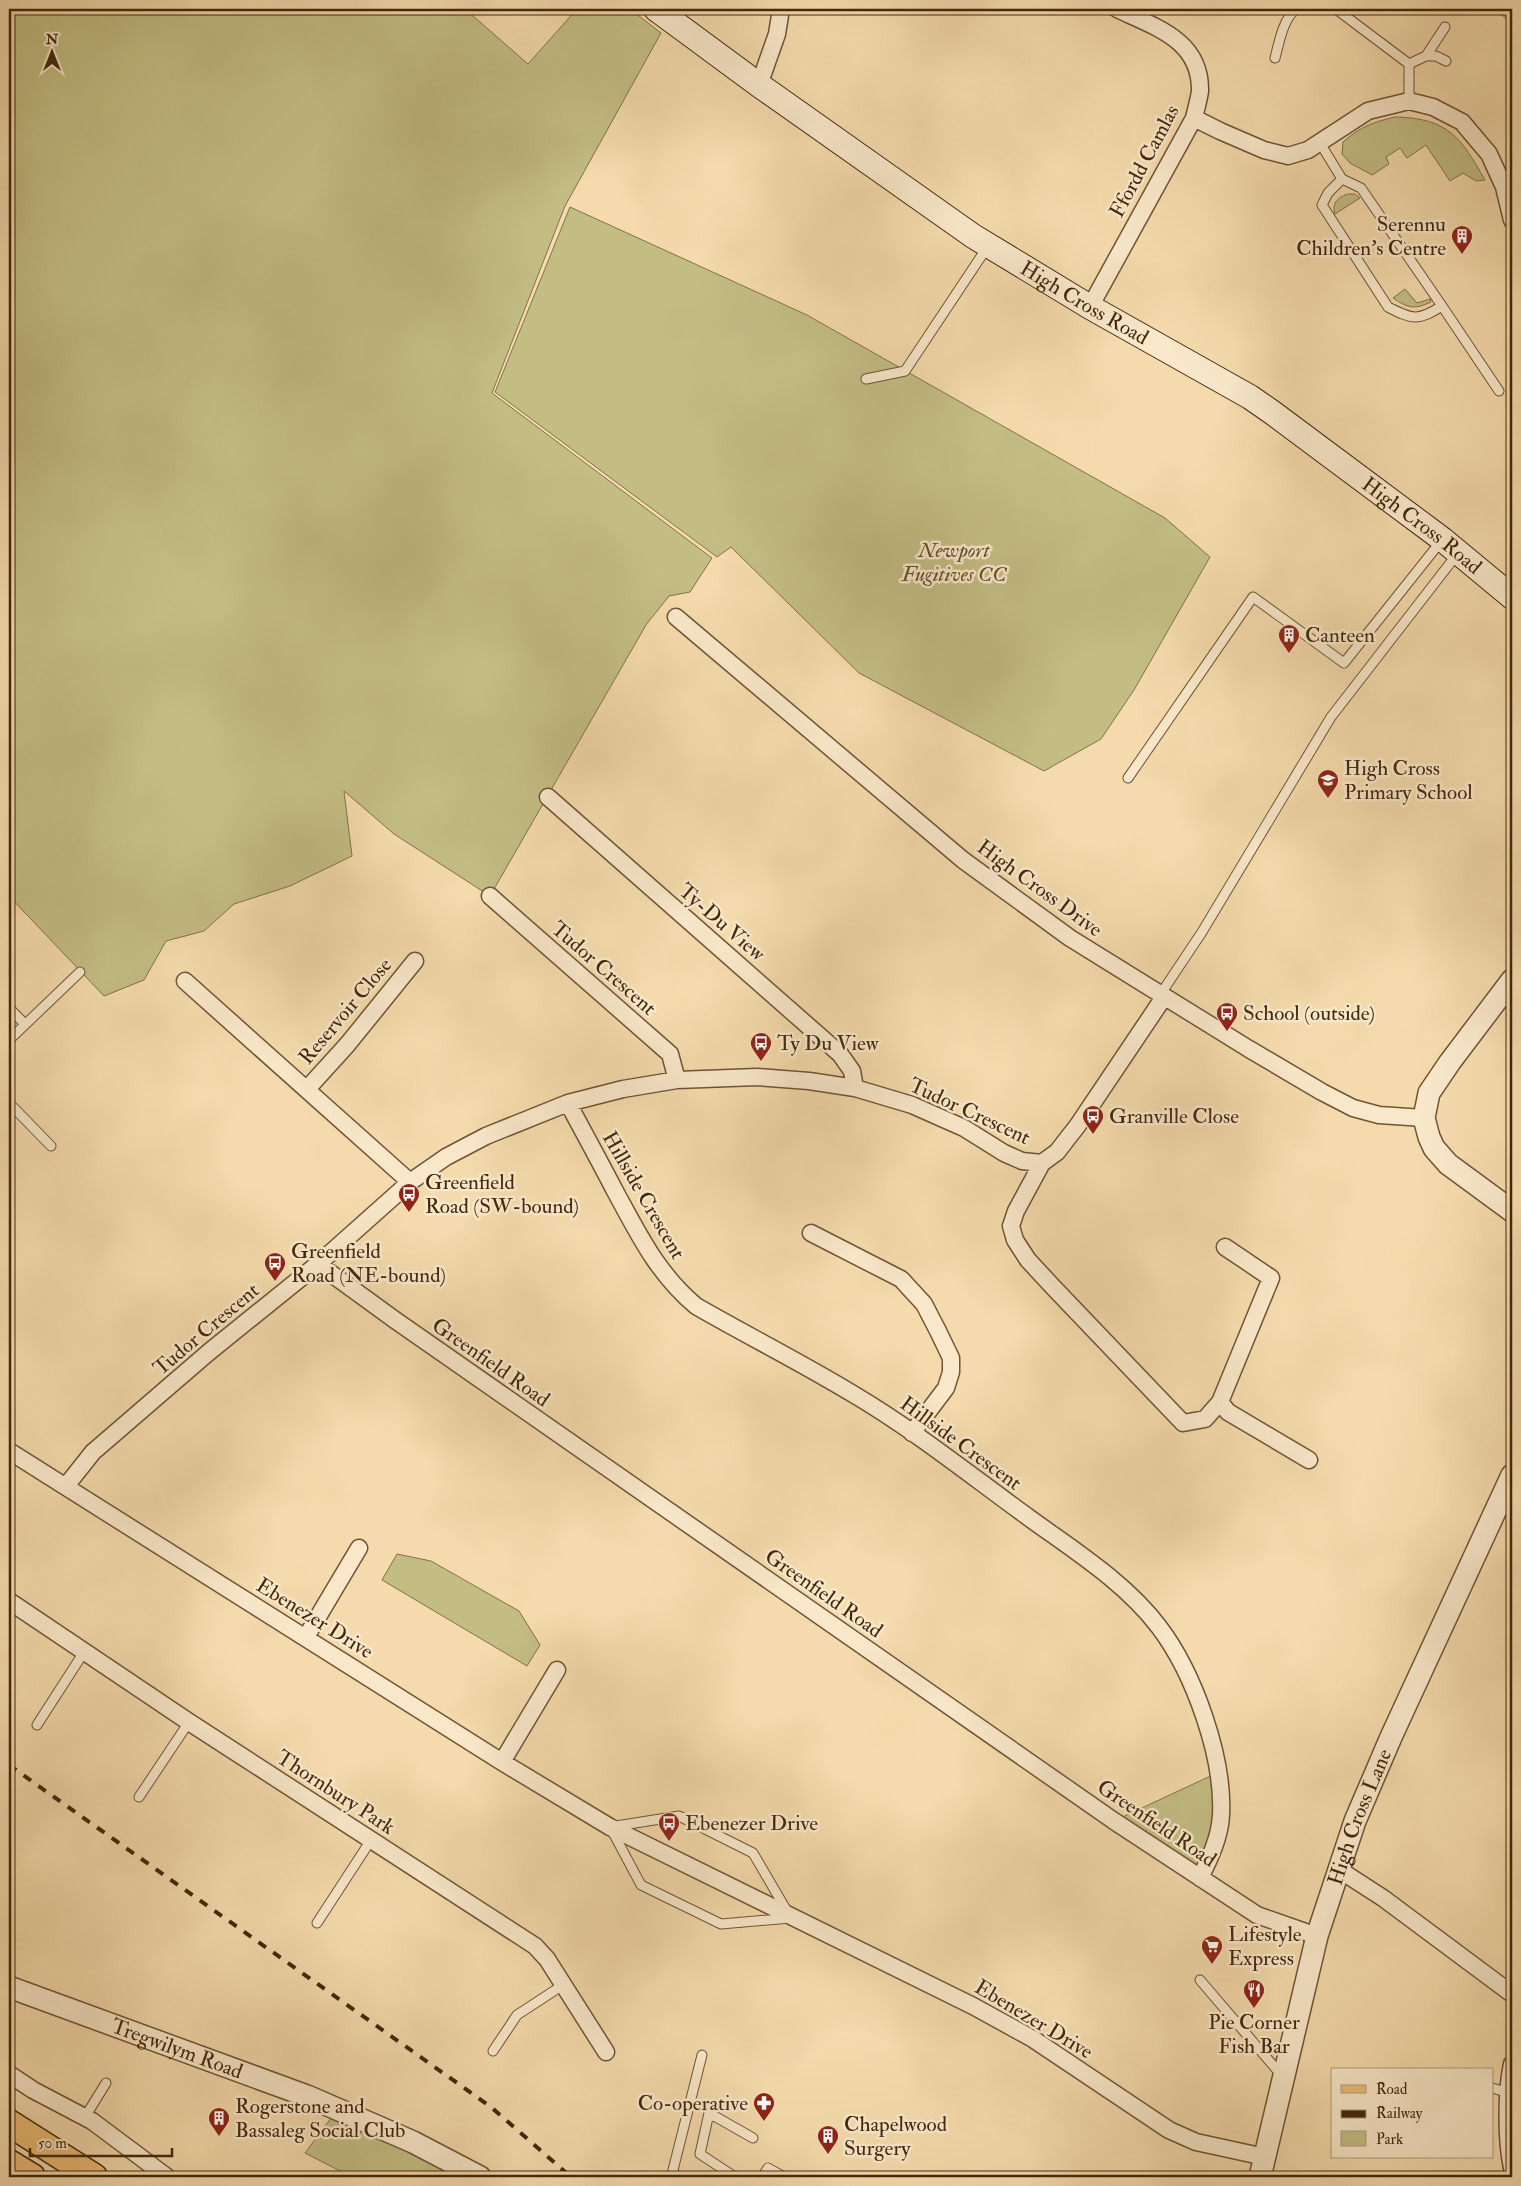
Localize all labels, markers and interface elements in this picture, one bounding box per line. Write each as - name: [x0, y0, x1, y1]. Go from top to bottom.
- north arrow: [28, 28, 78, 78]
- text: N: [45, 31, 59, 48]
- street label: Ffordd Camlas: [1103, 100, 1185, 222]
- place label: Serennu Children's Centre: [1296, 211, 1446, 262]
- building icon: Serennu Children's Centre: [1450, 224, 1474, 255]
- street label: High Cross Road: [1015, 255, 1154, 352]
- street label: High Cross Road: [1356, 471, 1488, 581]
- park label: Newport Fugitives CC: [901, 537, 1007, 588]
- place label: Canteen: [1305, 622, 1375, 649]
- building icon: Canteen: [1277, 623, 1301, 654]
- place label: High Cross Primary School: [1344, 755, 1473, 806]
- school or university icon: High Cross Primary School: [1316, 768, 1340, 799]
- street label: High Cross Drive: [972, 834, 1108, 943]
- street label: Ty-Du View: [673, 877, 771, 968]
- street label: Tudor Crescent: [546, 915, 662, 1022]
- street label: Reservoir Close: [293, 952, 398, 1070]
- place label: School (outside): [1243, 1000, 1375, 1027]
- bus stop icon: School (outside): [1215, 1001, 1239, 1032]
- place label: Ty Du View: [777, 1030, 880, 1057]
- bus stop icon: Ty Du View: [749, 1031, 773, 1062]
- street label: Tudor Crescent: [905, 1072, 1035, 1151]
- place label: Granville Close: [1109, 1103, 1239, 1130]
- bus stop icon: Granville Close: [1081, 1104, 1105, 1135]
- street label: Hillside Crescent: [596, 1126, 691, 1264]
- place label: Greenfield Road (SW-bound): [425, 1169, 579, 1220]
- bus stop icon: Greenfield Road (SW-bound): [397, 1182, 421, 1213]
- place label: Greenfield Road (NE-bound): [291, 1238, 446, 1289]
- bus stop icon: Greenfield Road (NE-bound): [263, 1251, 287, 1282]
- street label: Tudor Crescent: [148, 1277, 265, 1382]
- street label: Greenfield Road: [426, 1312, 556, 1413]
- street label: Hillside Crescent: [895, 1390, 1027, 1497]
- street label: Greenfield Road: [759, 1543, 889, 1644]
- street label: Ebenezer Drive: [251, 1572, 379, 1665]
- street label: Thornbury Park: [271, 1744, 400, 1841]
- street label: High Cross Lane: [1322, 1745, 1398, 1889]
- street label: Greenfield Road: [1092, 1774, 1222, 1874]
- place label: Ebenezer Drive: [685, 1810, 818, 1837]
- bus stop icon: Ebenezer Drive: [657, 1811, 681, 1842]
- place label: Lifestyle Express: [1228, 1921, 1302, 1972]
- supermarket icon: Lifestyle Express: [1200, 1934, 1224, 1965]
- street label: Ebenezer Drive: [970, 1974, 1098, 2065]
- restaurant icon: Pie Corner Fish Bar: [1242, 1978, 1266, 2009]
- place label: Pie Corner Fish Bar: [1208, 2009, 1300, 2060]
- street label: Tregwilym Road: [108, 2013, 247, 2086]
- legend: [1331, 2068, 1494, 2158]
- text: Road: [1376, 2080, 1408, 2099]
- place label: Co-operative: [638, 2090, 748, 2117]
- pharmacy icon: Co-operative: [752, 2091, 776, 2122]
- place label: Rogerstone and Bassaleg Social Club: [235, 2093, 405, 2144]
- text: Railway: [1376, 2104, 1423, 2123]
- building icon: Rogerstone and Bassaleg Social Club: [207, 2106, 231, 2137]
- place label: Chapelwood Surgery: [844, 2111, 948, 2162]
- building icon: Chapelwood Surgery: [816, 2124, 840, 2155]
- scale bar: [30, 2126, 172, 2158]
- text: Park: [1376, 2130, 1403, 2149]
- text: 50 m: [38, 2134, 67, 2153]

